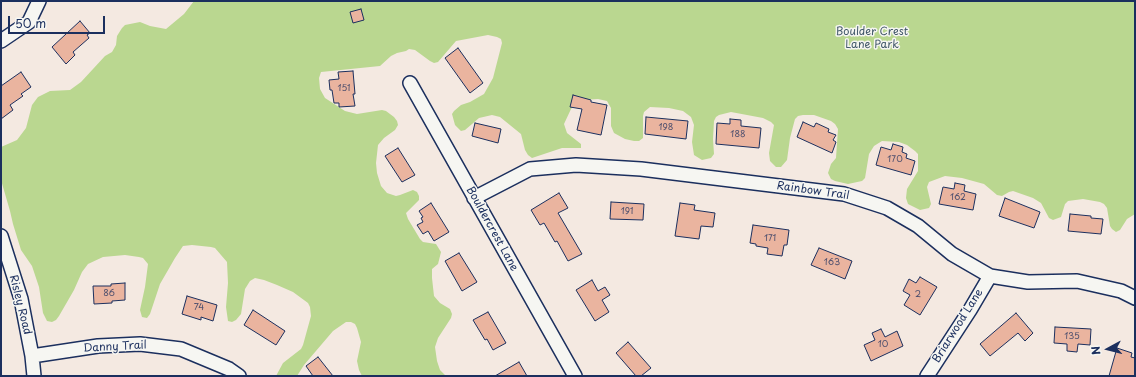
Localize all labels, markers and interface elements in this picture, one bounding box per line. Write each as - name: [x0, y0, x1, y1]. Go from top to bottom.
- scale bar: [10, 8, 107, 34]
- text: 50 m: [15, 14, 46, 32]
- park label: Boulder Crest Lane Park: [836, 25, 908, 51]
- house number: 151: [337, 84, 351, 94]
- house number: 198: [659, 123, 673, 133]
- house number: 188: [730, 130, 746, 140]
- house number: 170: [887, 155, 903, 165]
- street label: Rainbow Trail: [776, 179, 850, 203]
- street label: Bouldercrest Lane: [463, 184, 521, 274]
- house number: 162: [950, 193, 966, 203]
- house number: 191: [621, 207, 633, 217]
- house number: 171: [764, 234, 776, 244]
- house number: 163: [824, 258, 840, 268]
- street label: Risley Road: [6, 274, 34, 336]
- street label: Briarwood Lane: [930, 287, 986, 365]
- house number: 86: [103, 289, 115, 299]
- house number: 2: [915, 290, 921, 300]
- house number: 74: [194, 303, 204, 313]
- north arrow: [1088, 329, 1128, 369]
- house number: 135: [1064, 332, 1080, 342]
- street label: Danny Trail: [83, 339, 147, 355]
- house number: 10: [878, 340, 888, 350]
- text: N: [1087, 345, 1105, 356]

